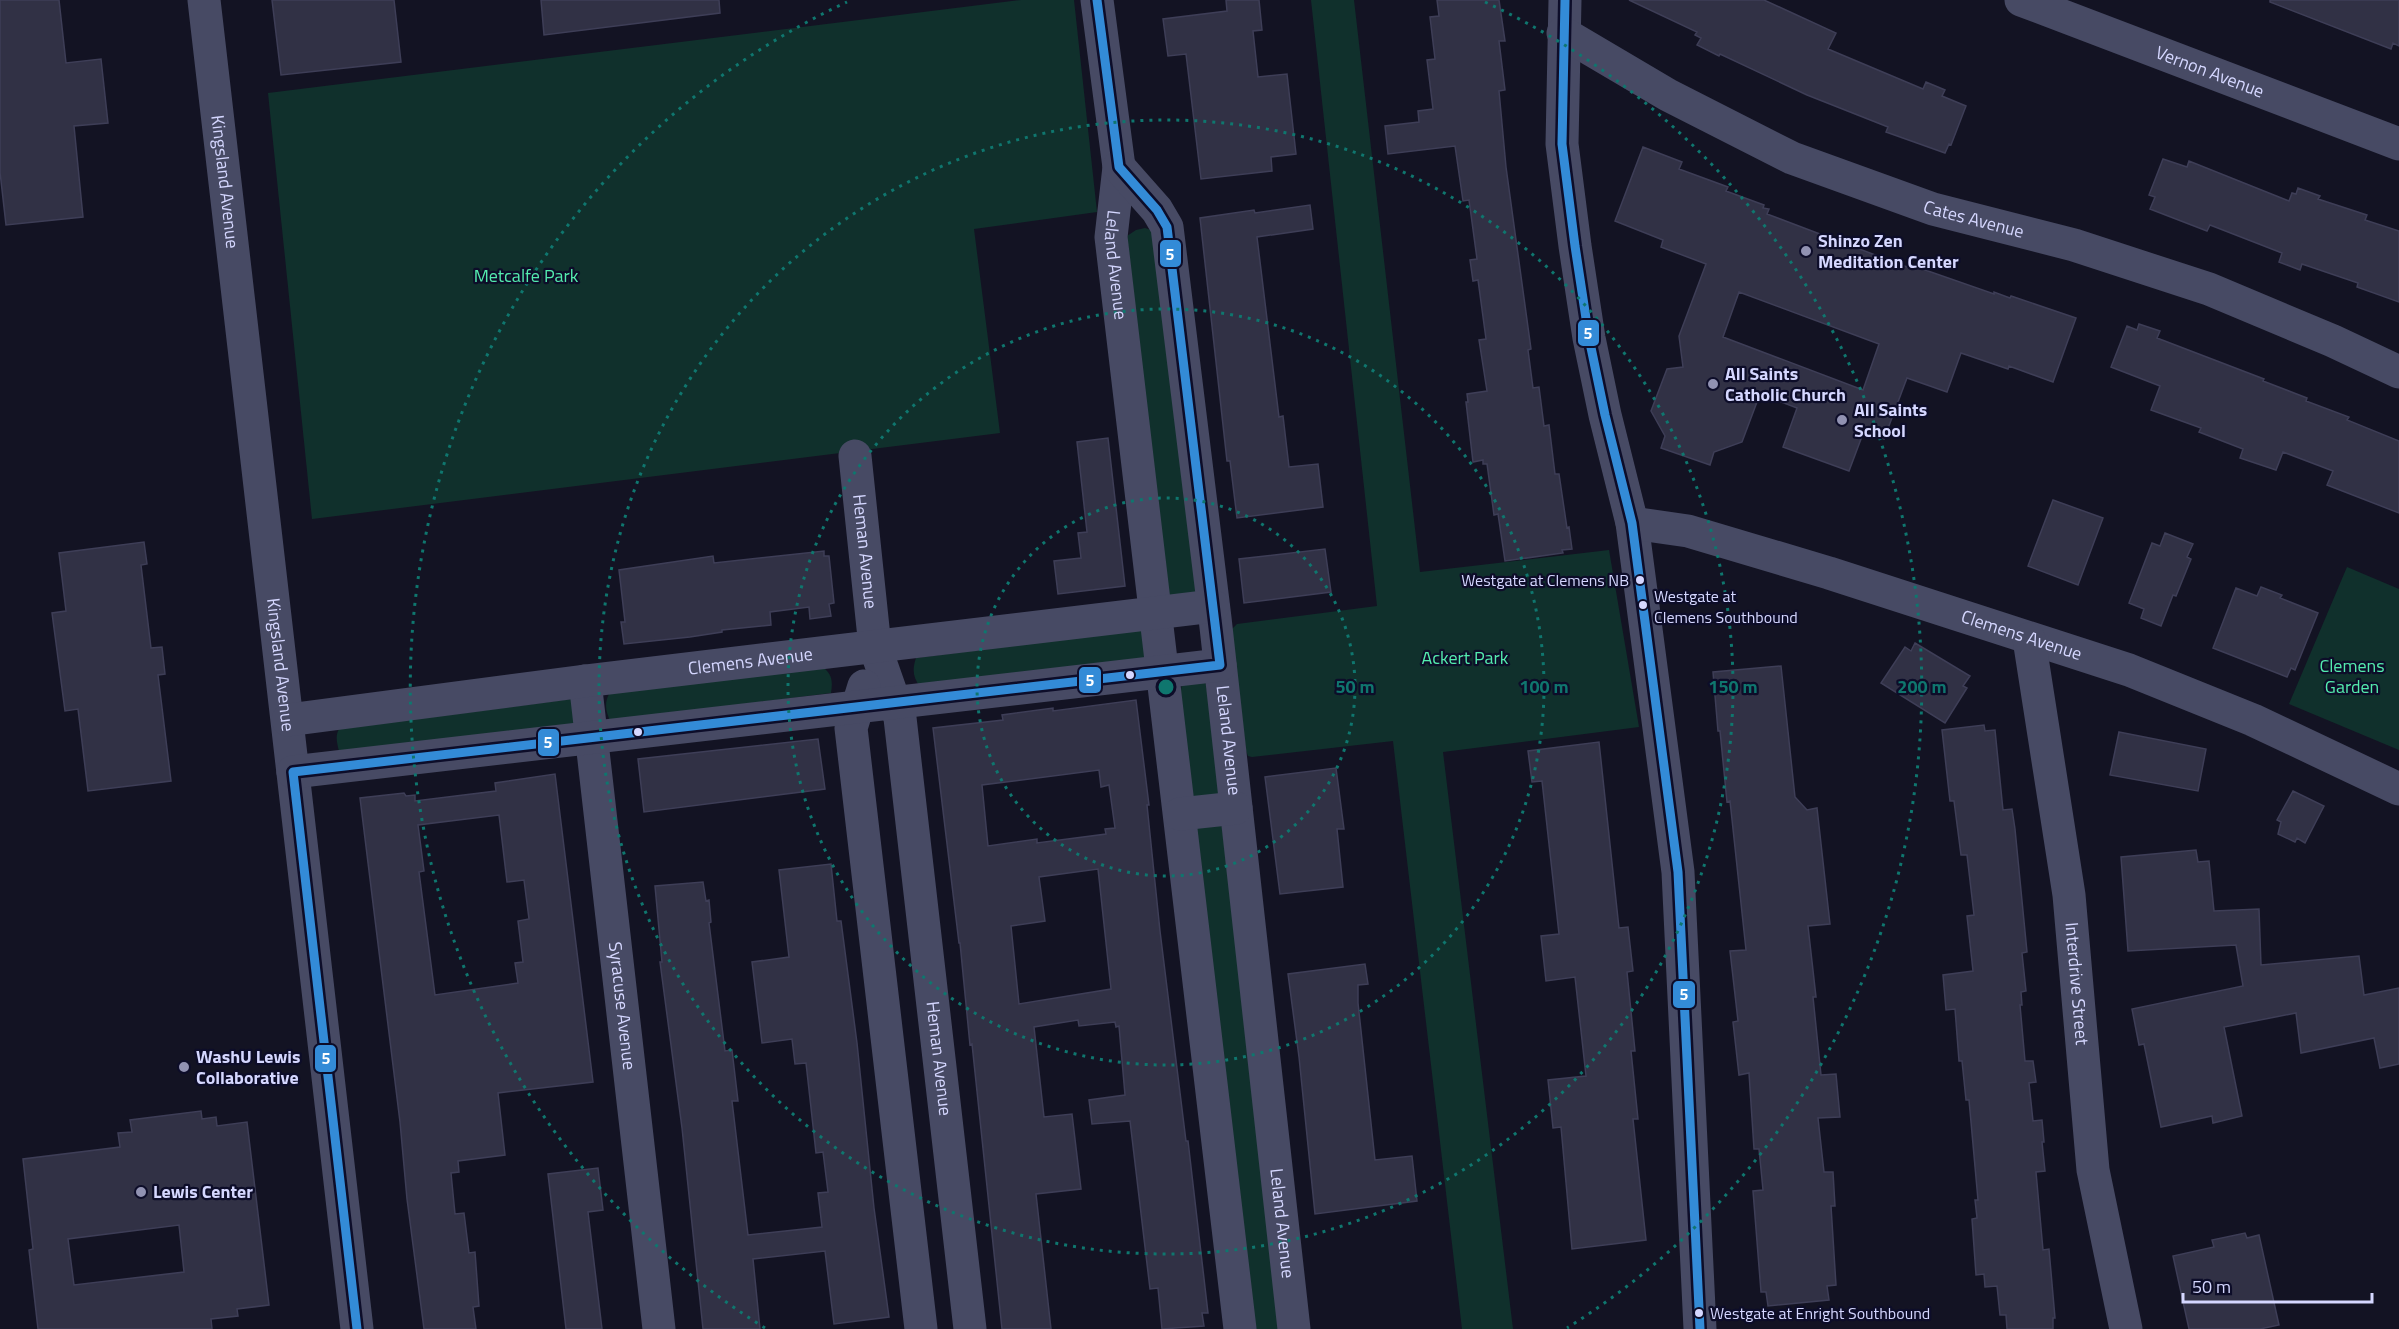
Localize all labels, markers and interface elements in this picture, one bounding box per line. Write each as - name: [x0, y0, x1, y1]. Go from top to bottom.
- street label: Vernon Avenue: [2152, 38, 2268, 104]
- street label: Kingsland Avenue: [204, 114, 247, 250]
- street label: Cates Avenue: [1920, 193, 2027, 245]
- street label: Leland Avenue: [1098, 209, 1135, 321]
- place label: Shinzo Zen Meditation Center: [1818, 227, 1959, 275]
- line badge: 5: [1159, 239, 1182, 268]
- text: 5: [1166, 242, 1175, 266]
- marker: Shinzo Zen Meditation Center: [1799, 244, 1813, 258]
- park label: Metcalfe Park: [474, 262, 579, 289]
- line badge: 5: [1577, 319, 1600, 347]
- text: 5: [1584, 321, 1593, 345]
- place label: All Saints Catholic Church: [1725, 360, 1846, 408]
- marker: All Saints Catholic Church: [1706, 377, 1720, 391]
- place label: All Saints School: [1854, 396, 1927, 444]
- marker: All Saints School: [1835, 413, 1849, 427]
- street label: Heman Avenue: [846, 493, 885, 610]
- place label: Westgate at Clemens NB: [1461, 568, 1629, 592]
- marker: Westgate at Clemens NB: [1634, 574, 1646, 586]
- place label: Westgate at Clemens Southbound: [1654, 584, 1798, 629]
- street label: Kingsland Avenue: [260, 596, 302, 733]
- marker: Westgate at Clemens Southbound: [1637, 599, 1649, 611]
- street label: Clemens Avenue: [1958, 603, 2086, 667]
- street label: Clemens Avenue: [686, 640, 814, 682]
- park label: Ackert Park: [1422, 644, 1509, 671]
- park label: Clemens Garden: [2319, 652, 2385, 700]
- line badge: 5: [1078, 666, 1102, 694]
- text: 5: [1086, 668, 1095, 692]
- unlabelled marker: [1124, 669, 1136, 681]
- text: 50 m: [1335, 673, 1375, 700]
- text: 100 m: [1519, 673, 1569, 700]
- text: 150 m: [1708, 673, 1758, 700]
- text: 200 m: [1897, 673, 1947, 700]
- centre of rings: [1156, 677, 1176, 697]
- street label: Leland Avenue: [1210, 684, 1249, 796]
- unlabelled marker: [632, 726, 644, 738]
- line badge: 5: [537, 728, 560, 757]
- text: 5: [544, 730, 553, 754]
- street label: Interdrive Street: [2058, 921, 2096, 1047]
- street label: Syracuse Avenue: [602, 940, 643, 1071]
- line badge: 5: [1672, 980, 1696, 1009]
- text: 5: [1680, 982, 1689, 1006]
- street label: Heman Avenue: [920, 1000, 959, 1117]
- place label: WashU Lewis Collaborative: [196, 1043, 300, 1091]
- line badge: 5: [314, 1044, 337, 1073]
- text: 5: [322, 1046, 331, 1070]
- marker: WashU Lewis Collaborative: [177, 1060, 191, 1074]
- street label: Leland Avenue: [1263, 1167, 1302, 1280]
- place label: Lewis Center: [153, 1178, 253, 1205]
- marker: Lewis Center: [134, 1185, 148, 1199]
- scale bar: [2183, 1266, 2372, 1304]
- text: 50 m: [2192, 1273, 2231, 1300]
- place label: Westgate at Enright Southbound: [1710, 1301, 1930, 1325]
- marker: Westgate at Enright Southbound: [1693, 1307, 1705, 1319]

